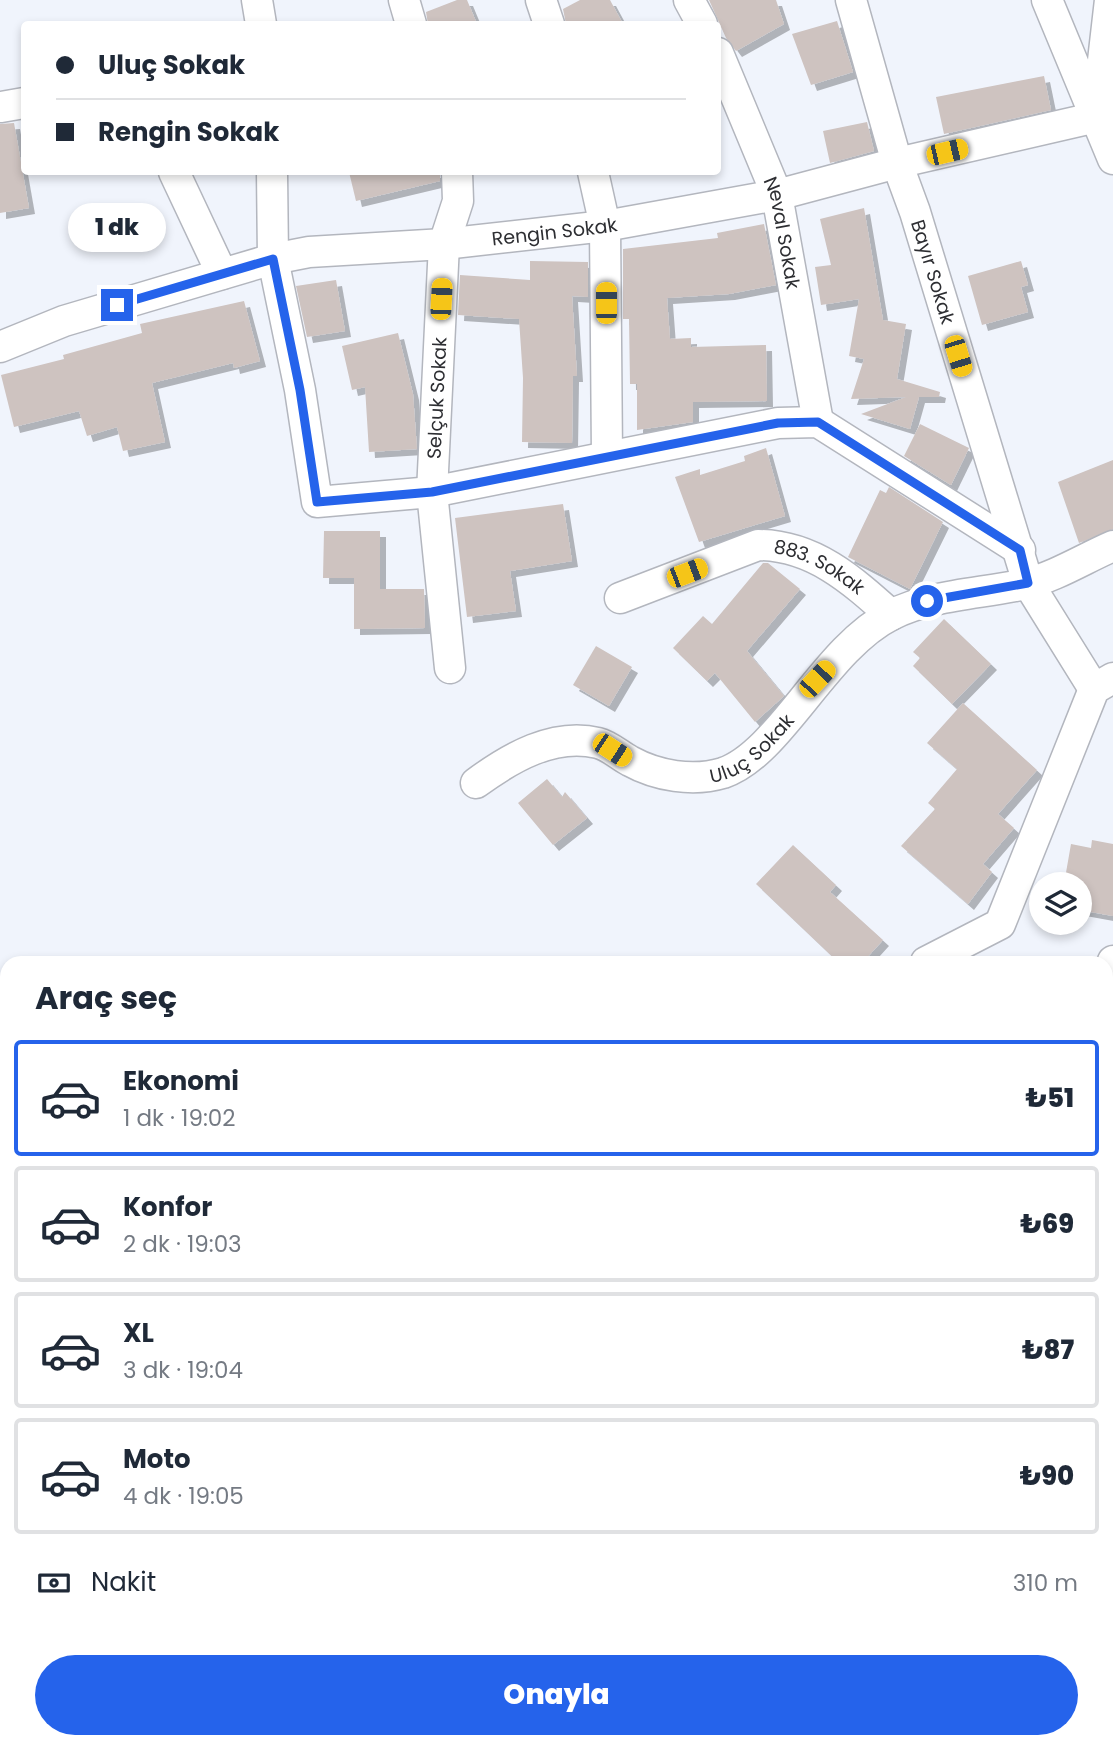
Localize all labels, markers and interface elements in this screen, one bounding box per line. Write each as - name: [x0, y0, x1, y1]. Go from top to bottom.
- text: Uluç Sokak: [98, 47, 245, 83]
- text: Rengin Sokak: [98, 114, 279, 150]
- car: [925, 137, 970, 167]
- street label: Neval Sokak: [757, 173, 807, 292]
- callout: 1 dk: [68, 204, 166, 252]
- text: 1 dk: [95, 211, 139, 243]
- street label: Rengin Sokak: [490, 211, 620, 253]
- street label: Bayır Sokak: [904, 216, 961, 328]
- car: [430, 277, 453, 321]
- car: [596, 282, 617, 324]
- route end: [101, 289, 133, 321]
- car: [942, 333, 975, 379]
- street label: Selçuk Sokak: [421, 336, 453, 460]
- street label: 883. Sokak: [772, 533, 871, 601]
- car: [664, 556, 711, 590]
- route start: [911, 585, 943, 617]
- car: [795, 656, 840, 702]
- street label: Uluç Sokak: [707, 708, 800, 790]
- car: [589, 730, 636, 770]
- map controls: [1029, 872, 1092, 935]
- button: layers: [1029, 872, 1092, 935]
- text: Araç seç: [35, 975, 177, 1020]
- text: Ekonomi: [123, 1063, 239, 1099]
- icon: car: [39, 1067, 102, 1130]
- text: ₺51: [1025, 1080, 1074, 1116]
- text: 1 dk · 19:02: [123, 1102, 235, 1134]
- text: Konfor: [123, 1189, 212, 1225]
- icon: car: [39, 1193, 102, 1256]
- text: ₺69: [1020, 1206, 1074, 1242]
- text: 2 dk · 19:03: [123, 1228, 242, 1260]
- text: XL: [123, 1315, 154, 1351]
- icon: car: [39, 1319, 102, 1382]
- text: ₺87: [1022, 1332, 1074, 1368]
- text: 3 dk · 19:04: [123, 1354, 243, 1386]
- text: Moto: [123, 1441, 191, 1477]
- icon: car: [39, 1445, 102, 1508]
- text: ₺90: [1020, 1458, 1074, 1494]
- text: 4 dk · 19:05: [123, 1480, 244, 1512]
- icon: cash: [35, 1564, 73, 1602]
- text: Nakit: [91, 1564, 156, 1600]
- text: 310 m: [1013, 1567, 1078, 1599]
- button: Onayla: [35, 1655, 1078, 1735]

